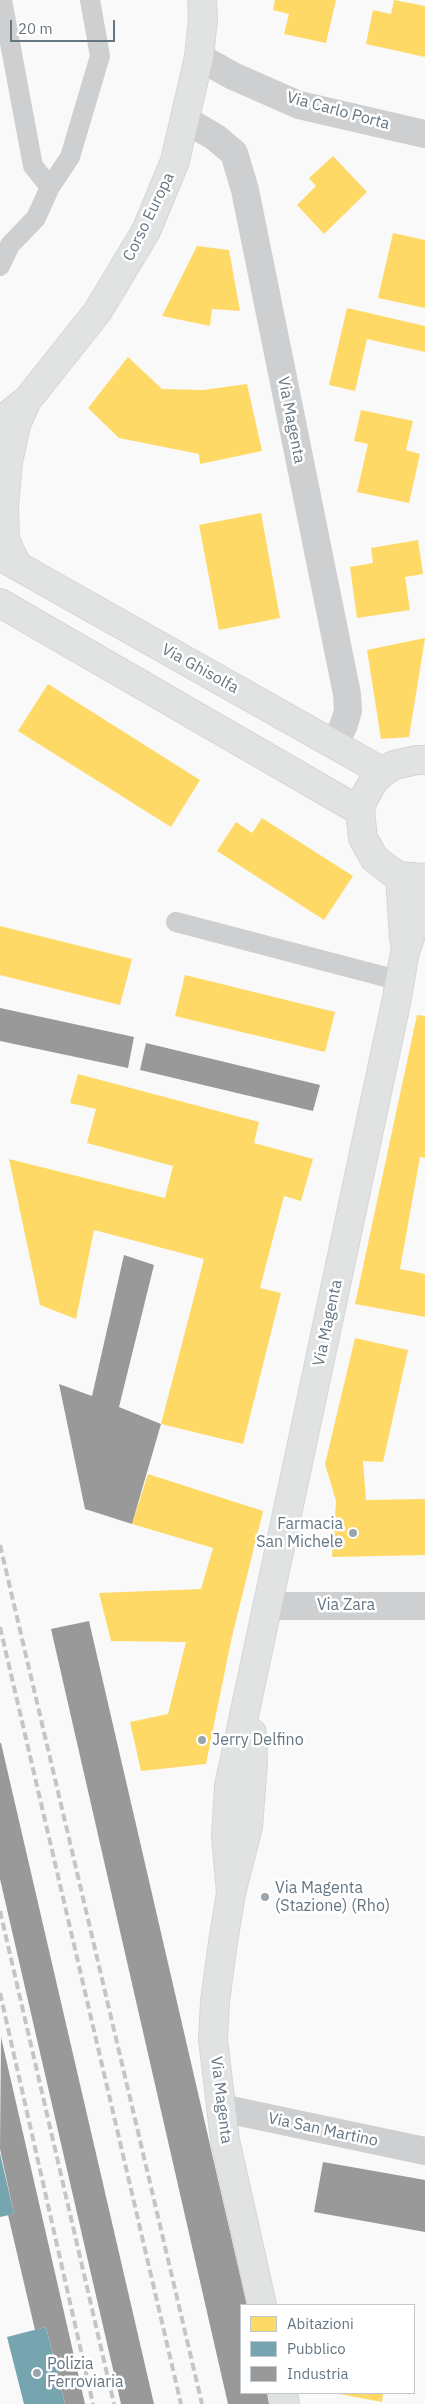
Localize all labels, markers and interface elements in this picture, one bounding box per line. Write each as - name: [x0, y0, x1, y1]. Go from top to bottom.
- scale bar: [12, 10, 118, 42]
- text: 20 m: [18, 19, 53, 38]
- street label: Via Carlo Porta: [284, 88, 392, 134]
- street label: Corso Europa: [119, 170, 179, 264]
- street label: Via Magenta: [273, 375, 309, 465]
- street label: Via Ghisolfa: [158, 640, 242, 698]
- street label: Via Magenta: [309, 1278, 347, 1368]
- place label: Farmacia San Michele: [256, 1514, 343, 1552]
- marker: Farmacia San Michele: [347, 1527, 359, 1539]
- street label: Via Zara: [317, 1595, 375, 1615]
- place label: Jerry Delfino: [212, 1730, 304, 1750]
- marker: Jerry Delfino: [196, 1734, 208, 1746]
- place label: Via Magenta (Stazione) (Rho): [275, 1878, 390, 1916]
- marker: Via Magenta (Stazione) (Rho): [259, 1891, 271, 1903]
- street label: Via Magenta: [206, 2055, 236, 2145]
- street label: Via San Martino: [266, 2109, 380, 2151]
- legend: [240, 2304, 415, 2394]
- text: Abitazioni: [287, 2314, 354, 2333]
- text: Pubblico: [287, 2339, 346, 2358]
- place label: Polizia Ferroviaria: [47, 2354, 124, 2392]
- text: Industria: [287, 2364, 348, 2383]
- marker: Polizia Ferroviaria: [31, 2367, 43, 2379]

